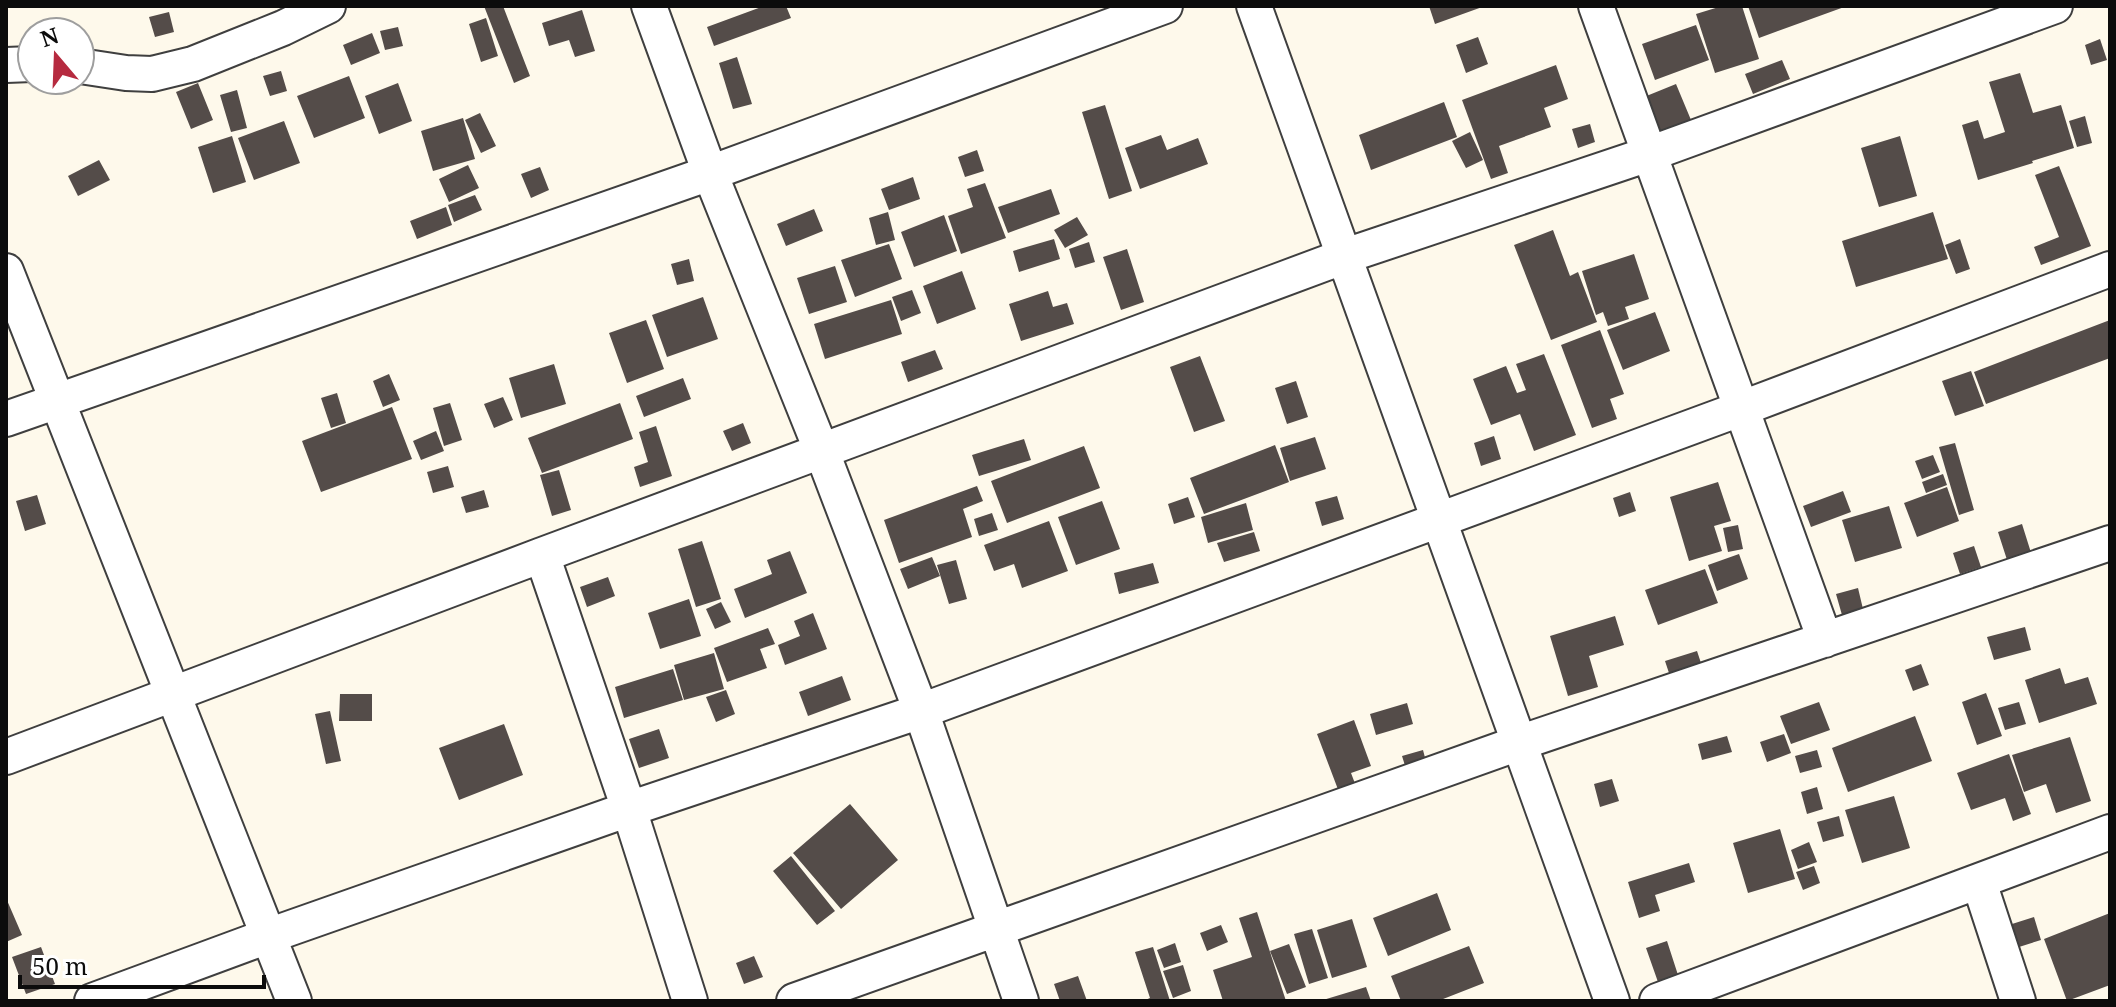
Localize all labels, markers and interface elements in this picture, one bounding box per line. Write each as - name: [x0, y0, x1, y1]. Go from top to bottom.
- north arrow: [16, 16, 96, 96]
- text: N: [36, 19, 62, 53]
- scale bar: [20, 939, 264, 989]
- text: 50 m: [32, 949, 88, 982]

